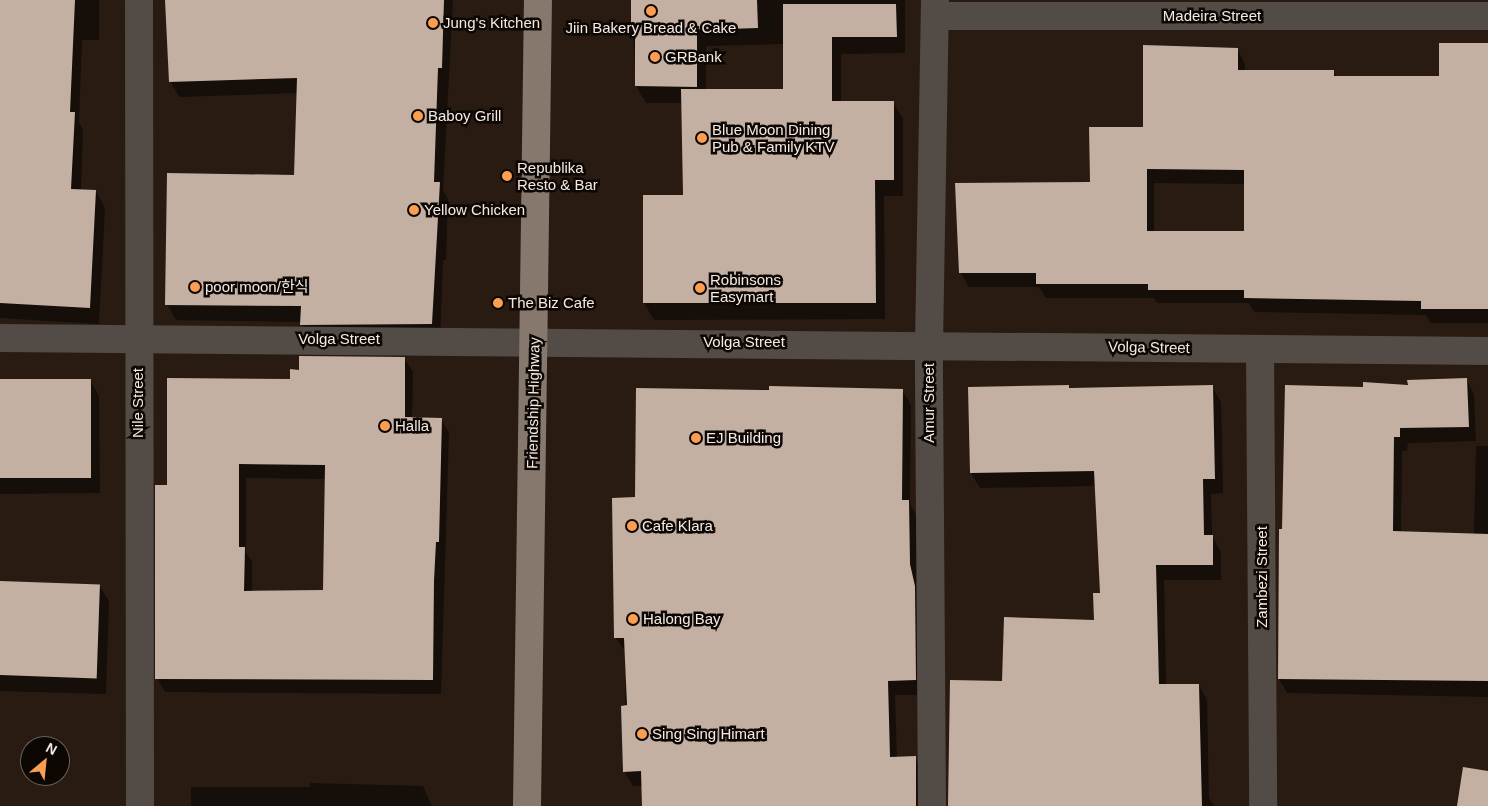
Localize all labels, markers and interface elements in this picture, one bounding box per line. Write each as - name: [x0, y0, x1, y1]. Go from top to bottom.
- marker: Jiin Bakery Bread & Cake: [645, 5, 657, 17]
- street label: Madeira Street: [1163, 7, 1261, 25]
- place label: Jung's Kitchen: [443, 14, 540, 32]
- marker: Jung's Kitchen: [427, 17, 439, 29]
- place label: Jiin Bakery Bread & Cake: [566, 19, 736, 37]
- place label: GRBank: [665, 48, 722, 66]
- marker: GRBank: [649, 51, 661, 63]
- place label: Baboy Grill: [428, 107, 501, 125]
- marker: Baboy Grill: [412, 110, 424, 122]
- place label: Blue Moon Dining Pub & Family KTV: [712, 120, 835, 155]
- marker: Blue Moon Dining Pub & Family KTV: [696, 132, 708, 144]
- place label: Republika Resto & Bar: [517, 158, 598, 193]
- marker: Republika Resto & Bar: [501, 170, 513, 182]
- place label: Yellow Chicken: [424, 201, 525, 219]
- marker: Yellow Chicken: [408, 204, 420, 216]
- place label: Robinsons Easymart: [710, 270, 781, 305]
- place label: poor moon/한식: [205, 278, 308, 296]
- marker: poor moon/한식: [189, 281, 201, 293]
- marker: Robinsons Easymart: [694, 282, 706, 294]
- place label: The Biz Cafe: [508, 294, 595, 312]
- marker: The Biz Cafe: [492, 297, 504, 309]
- street label: Volga Street: [298, 330, 380, 348]
- street label: Volga Street: [703, 333, 785, 351]
- street label: Friendship Highway: [523, 337, 543, 469]
- street label: Volga Street: [1108, 337, 1190, 357]
- street label: Amur Street: [920, 363, 938, 443]
- street label: Nile Street: [129, 368, 147, 438]
- place label: Halla: [395, 417, 429, 435]
- marker: Halla: [379, 420, 391, 432]
- place label: EJ Building: [706, 429, 781, 447]
- marker: EJ Building: [690, 432, 702, 444]
- place label: Cafe Klara: [642, 517, 713, 535]
- marker: Cafe Klara: [626, 520, 638, 532]
- street label: Zambezi Street: [1253, 526, 1271, 628]
- place label: Halong Bay: [643, 610, 721, 628]
- marker: Halong Bay: [627, 613, 639, 625]
- place label: Sing Sing Himart: [652, 725, 765, 743]
- marker: Sing Sing Himart: [636, 728, 648, 740]
- north arrow: [20, 736, 70, 786]
- text: N: [43, 739, 60, 758]

